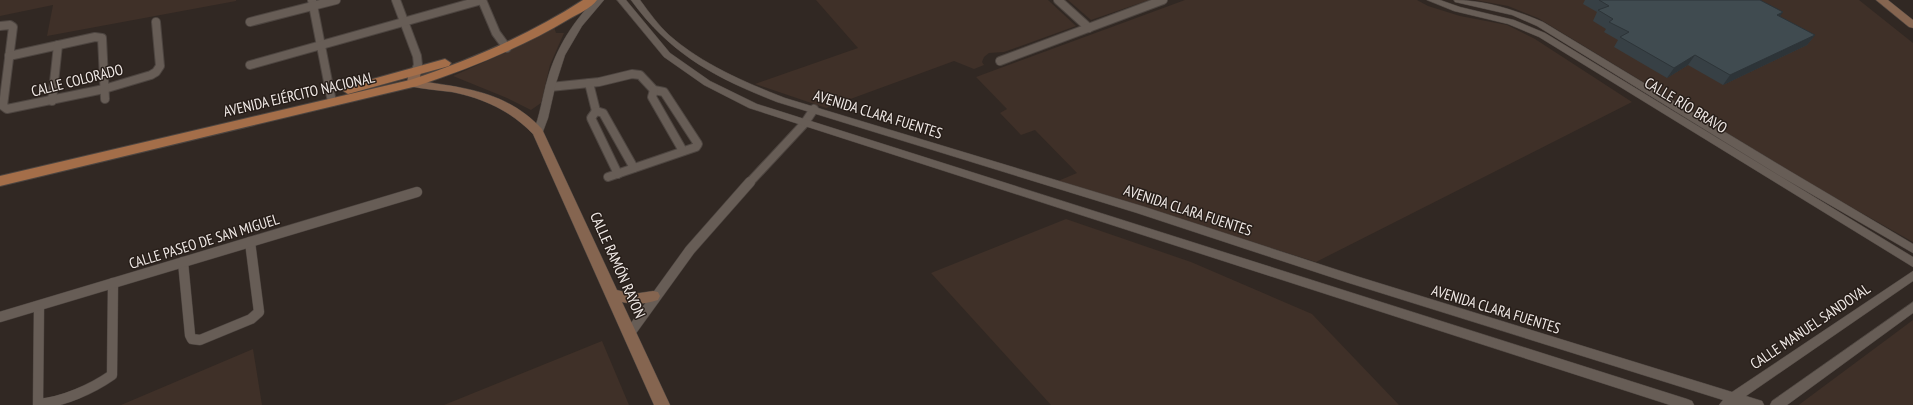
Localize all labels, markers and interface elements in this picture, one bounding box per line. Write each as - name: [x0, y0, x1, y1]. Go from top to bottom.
- street label: CALLE COLORADO: [29, 59, 125, 101]
- street label: AVENIDA EJÉRCITO NACIONAL: [221, 67, 377, 121]
- street label: CALLE RÍO BRAVO: [1641, 73, 1731, 137]
- street label: AVENIDA CLARA FUENTES: [811, 85, 945, 143]
- street label: AVENIDA CLARA FUENTES: [1121, 180, 1255, 240]
- street label: CALLE PASEO DE SAN MIGUEL: [127, 209, 282, 273]
- street label: CALLE RAMÓN RAYON: [586, 209, 650, 321]
- street label: CALLE MANUEL SANDOVAL: [1746, 278, 1874, 373]
- street label: AVENIDA CLARA FUENTES: [1429, 280, 1563, 338]

